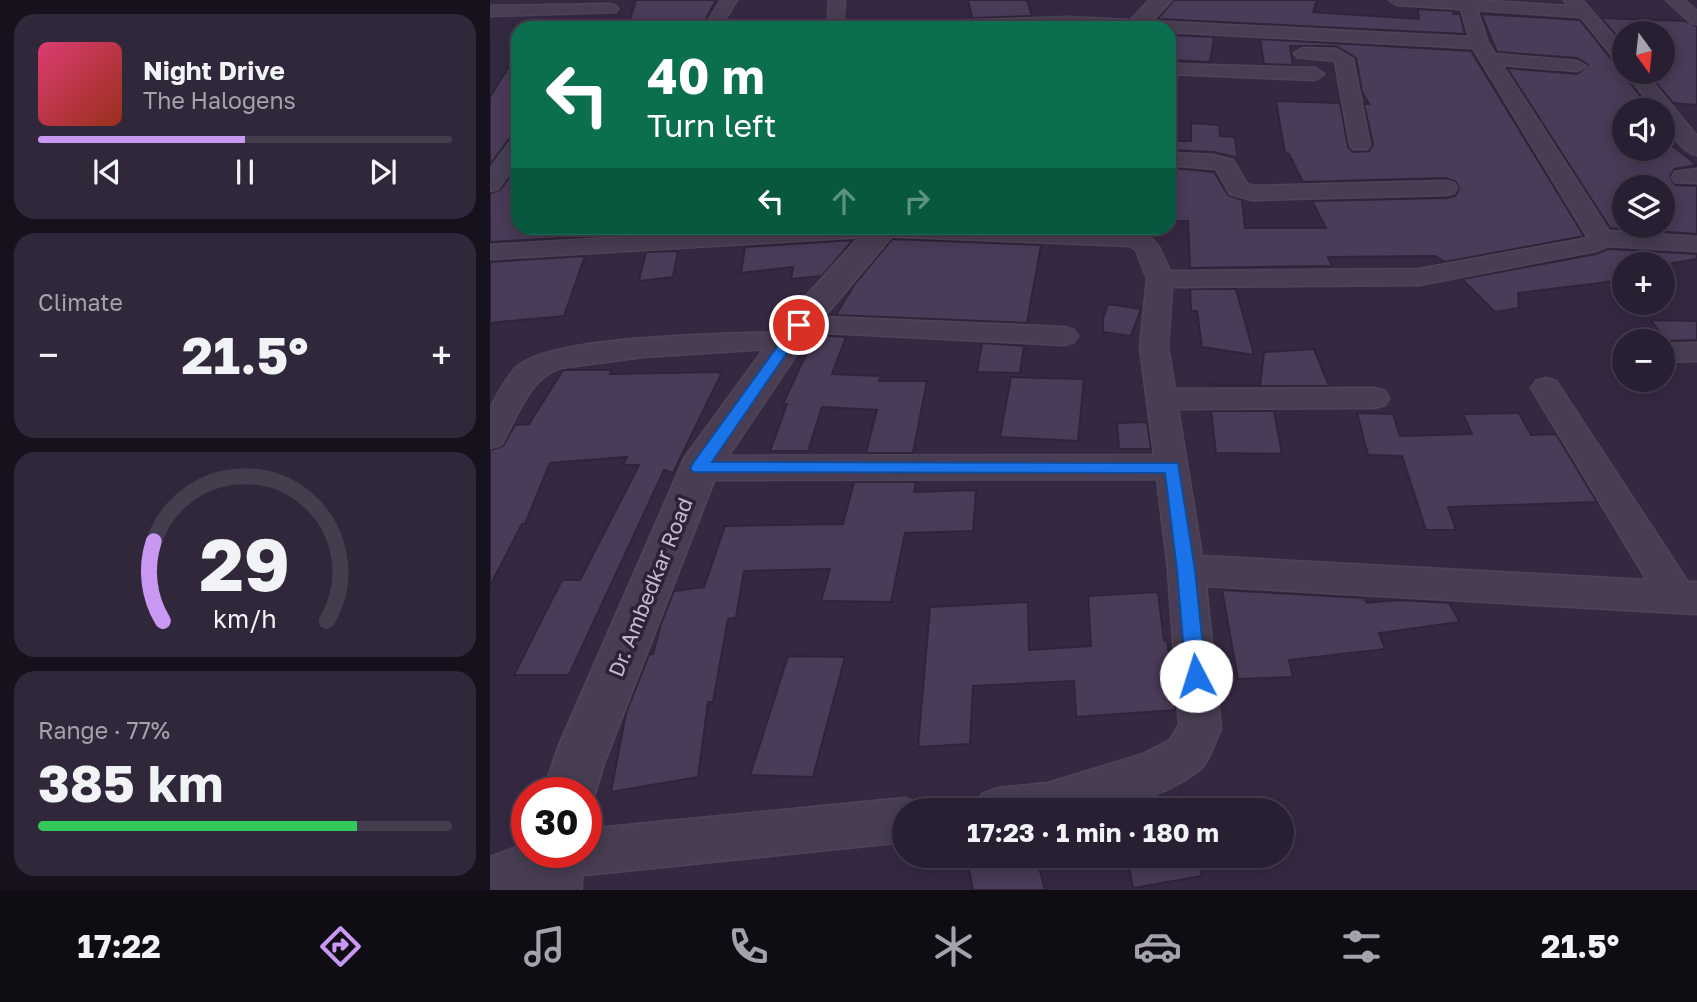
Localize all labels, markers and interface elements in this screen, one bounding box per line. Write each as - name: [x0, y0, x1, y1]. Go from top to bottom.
- north arrow: [1612, 21, 1675, 84]
- map controls: [1612, 21, 1675, 392]
- text: 40 m: [647, 46, 765, 105]
- icon: left: [532, 49, 623, 140]
- text: Night Drive: [143, 55, 285, 86]
- text: The Halogens: [143, 86, 296, 114]
- button: sound: [1612, 98, 1675, 161]
- text: Turn left: [647, 106, 776, 144]
- icon: previous: [88, 153, 126, 191]
- icon: pause: [226, 153, 264, 191]
- icon: next: [364, 153, 402, 191]
- button: layers: [1612, 175, 1675, 238]
- icon: left: [752, 182, 790, 220]
- icon: ahead: [825, 182, 863, 220]
- icon: right: [898, 182, 936, 220]
- button: +: [1612, 252, 1675, 315]
- text: Climate: [38, 288, 123, 316]
- pin: [769, 295, 829, 355]
- icon: arrive: [780, 306, 818, 344]
- text: 21.5°: [181, 323, 309, 385]
- button: −: [1612, 329, 1675, 392]
- text: −: [38, 332, 59, 377]
- text: +: [431, 332, 452, 377]
- street label: Dr. Ambedkar Road: [602, 494, 698, 680]
- text: 29: [200, 520, 290, 607]
- text: km/h: [213, 602, 277, 633]
- position arrow: [1159, 639, 1233, 713]
- text: Range · 77%: [38, 716, 170, 744]
- text: 385 km: [38, 751, 223, 813]
- speed limit sign: 30: [511, 777, 602, 868]
- text: 17:23 · 1 min · 180 m: [967, 817, 1219, 848]
- icon: directions: [316, 922, 365, 971]
- icon: music: [520, 922, 569, 971]
- icon: phone: [724, 922, 773, 971]
- icon: climate: [929, 922, 978, 971]
- icon: car: [1133, 922, 1182, 971]
- icon: filters: [1337, 922, 1386, 971]
- text: 17:22: [78, 927, 161, 965]
- text: 21.5°: [1541, 927, 1619, 965]

